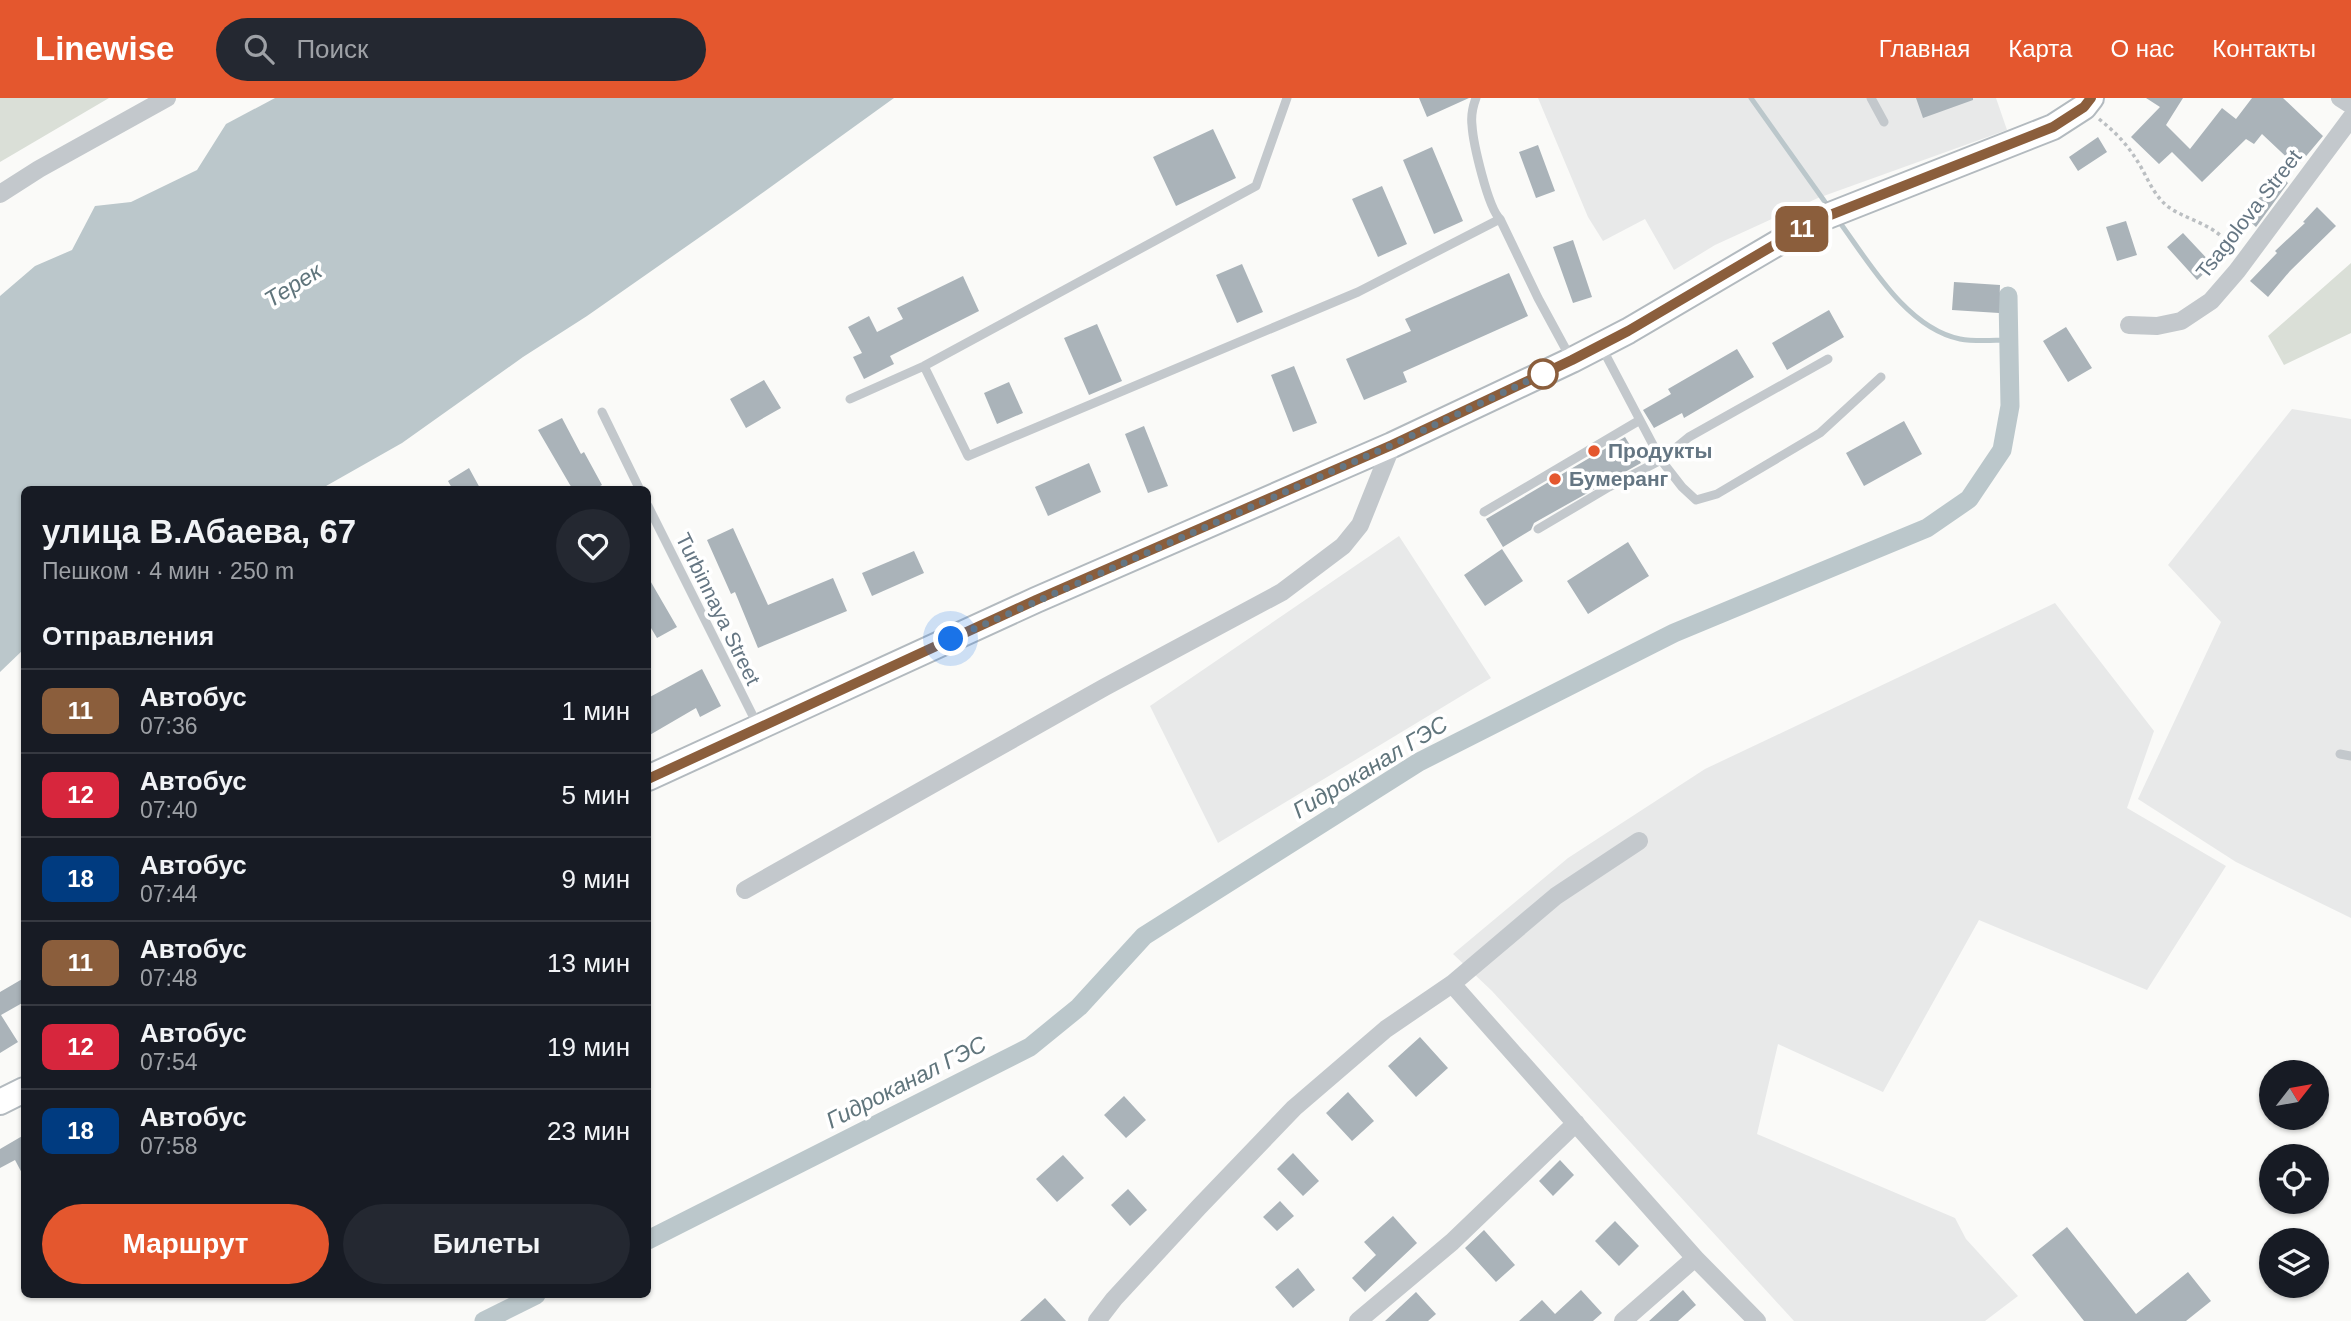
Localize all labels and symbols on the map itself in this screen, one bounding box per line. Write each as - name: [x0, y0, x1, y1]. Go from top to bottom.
- street label: Tsagolova Street: [2191, 145, 2306, 282]
- line badge: 11: [1770, 206, 1834, 252]
- water label: Терек: [260, 257, 327, 313]
- unlabelled marker: [1528, 359, 1558, 389]
- place label: Продукты: [1608, 439, 1712, 462]
- marker: Продукты: [1586, 443, 1602, 459]
- place label: Бумеранг: [1569, 467, 1669, 490]
- marker: Бумеранг: [1547, 471, 1563, 487]
- street label: Turbinnaya Street: [672, 529, 765, 689]
- your location: [933, 621, 968, 656]
- water label: Гидроканал ГЭС: [1288, 710, 1452, 823]
- water label: Гидроканал ГЭС: [822, 1030, 991, 1134]
- north arrow: [2259, 1060, 2329, 1130]

